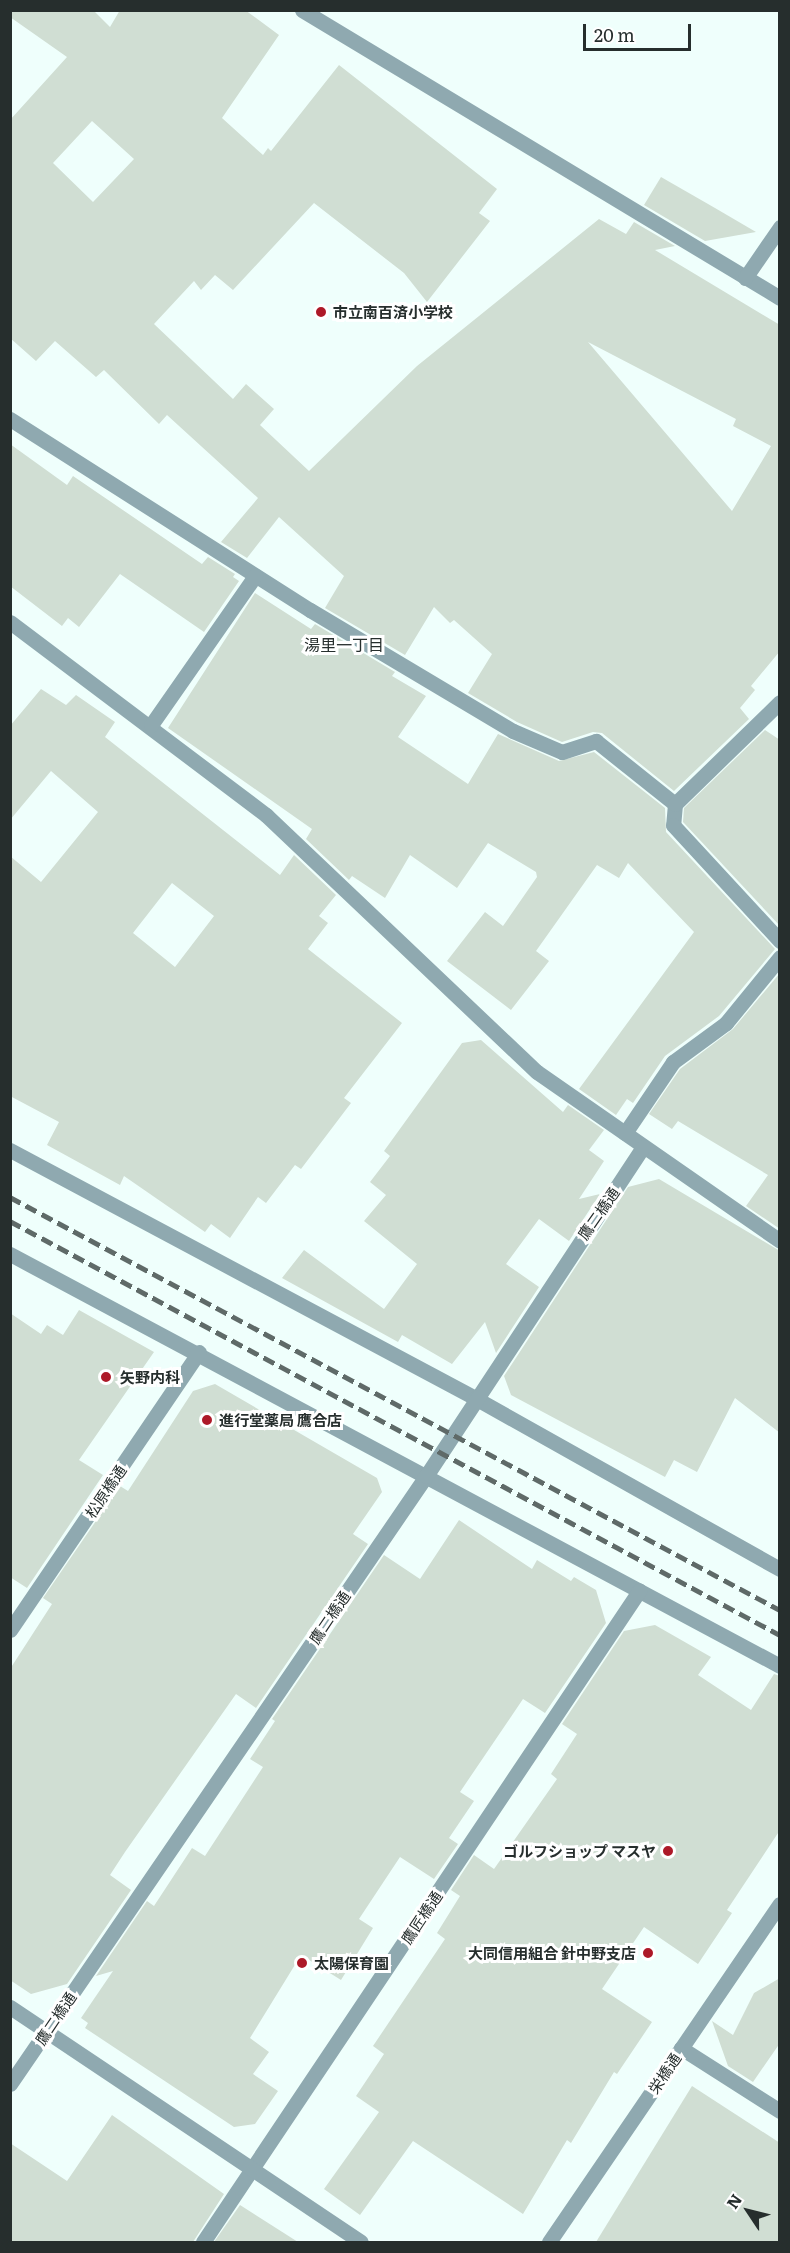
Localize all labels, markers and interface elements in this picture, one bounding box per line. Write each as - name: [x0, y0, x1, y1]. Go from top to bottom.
- scale bar: [586, 12, 694, 50]
- text: 20 m: [594, 21, 635, 48]
- place label: 市立南百済小学校: [333, 303, 453, 321]
- marker: 市立南百済小学校: [314, 305, 328, 319]
- district label: 湯里一丁目: [304, 634, 384, 654]
- street label: 鷹二橋通: [573, 1183, 623, 1243]
- marker: 矢野内科: [97, 1368, 115, 1386]
- place label: 矢野内科: [120, 1368, 180, 1386]
- place label: 進行堂薬局 鷹合店: [219, 1411, 342, 1429]
- marker: 進行堂薬局 鷹合店: [200, 1413, 214, 1427]
- street label: 松原橋通: [81, 1461, 129, 1521]
- street label: 鷹二橋通: [305, 1587, 353, 1647]
- place label: ゴルフショップ マスヤ: [503, 1842, 656, 1860]
- marker: ゴルフショップ マスヤ: [661, 1844, 675, 1858]
- street label: 鷹匠橋通: [397, 1887, 445, 1947]
- place label: 大同信用組合 針中野支店: [468, 1944, 636, 1962]
- marker: 大同信用組合 針中野支店: [641, 1946, 655, 1960]
- place label: 太陽保育園: [314, 1954, 389, 1972]
- marker: 太陽保育園: [295, 1956, 309, 1970]
- street label: 鷹二橋通: [31, 1988, 79, 2048]
- street label: 栄橋通: [644, 2049, 684, 2097]
- north arrow: [718, 2181, 778, 2241]
- text: N: [720, 2188, 747, 2213]

